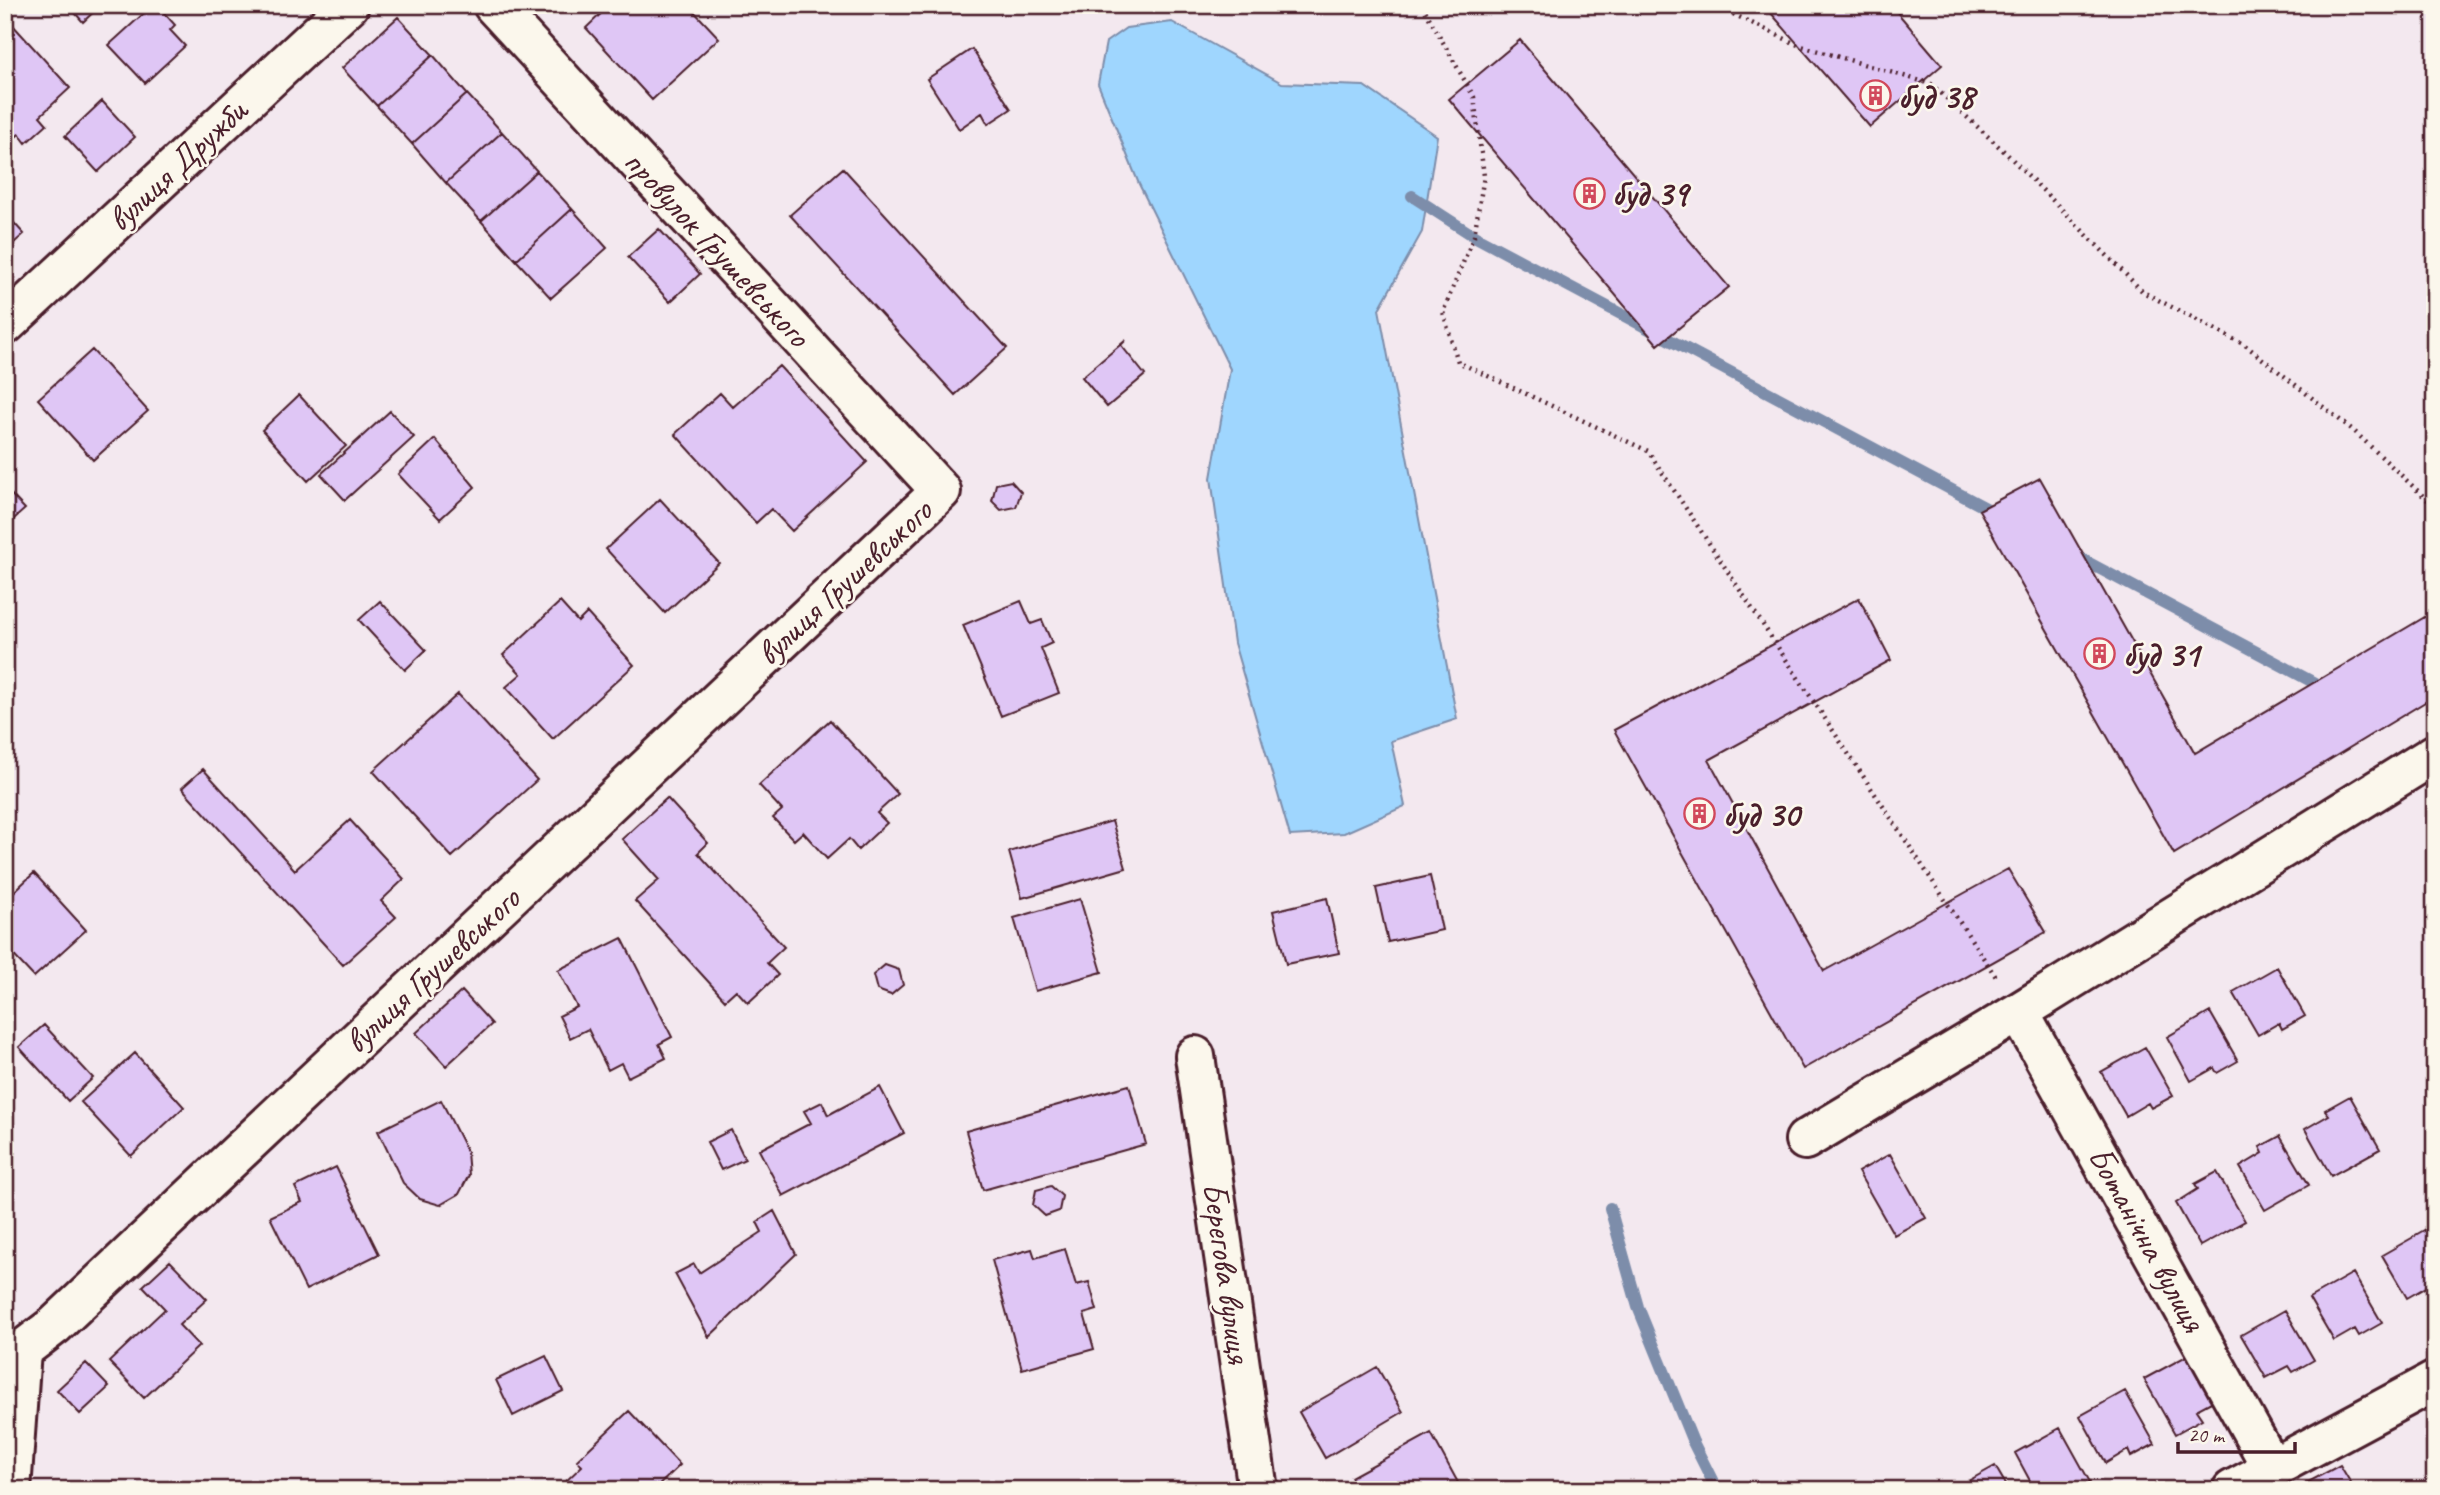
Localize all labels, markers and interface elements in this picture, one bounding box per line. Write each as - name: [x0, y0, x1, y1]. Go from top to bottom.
- place label: буд 38: [1898, 74, 1979, 119]
- building icon: буд 38: [1858, 79, 1892, 113]
- street label: вулиця Дружби: [97, 87, 258, 241]
- street label: провулок Грушевського: [614, 139, 821, 358]
- place label: буд 39: [1612, 171, 1692, 216]
- building icon: буд 39: [1572, 176, 1606, 210]
- street label: вулиця Грушевського: [746, 488, 943, 675]
- place label: буд 31: [2123, 632, 2203, 677]
- building icon: буд 31: [2083, 637, 2117, 671]
- place label: буд 30: [1723, 792, 1803, 837]
- building icon: буд 30: [1683, 797, 1717, 831]
- street label: вулиця Грушевського: [334, 876, 531, 1063]
- street label: Ботанічна вулиця: [2078, 1138, 2217, 1341]
- street label: Берегова вулиця: [1192, 1180, 1262, 1368]
- scale bar: [2178, 1411, 2295, 1455]
- text: 20 m: [2188, 1422, 2226, 1448]

